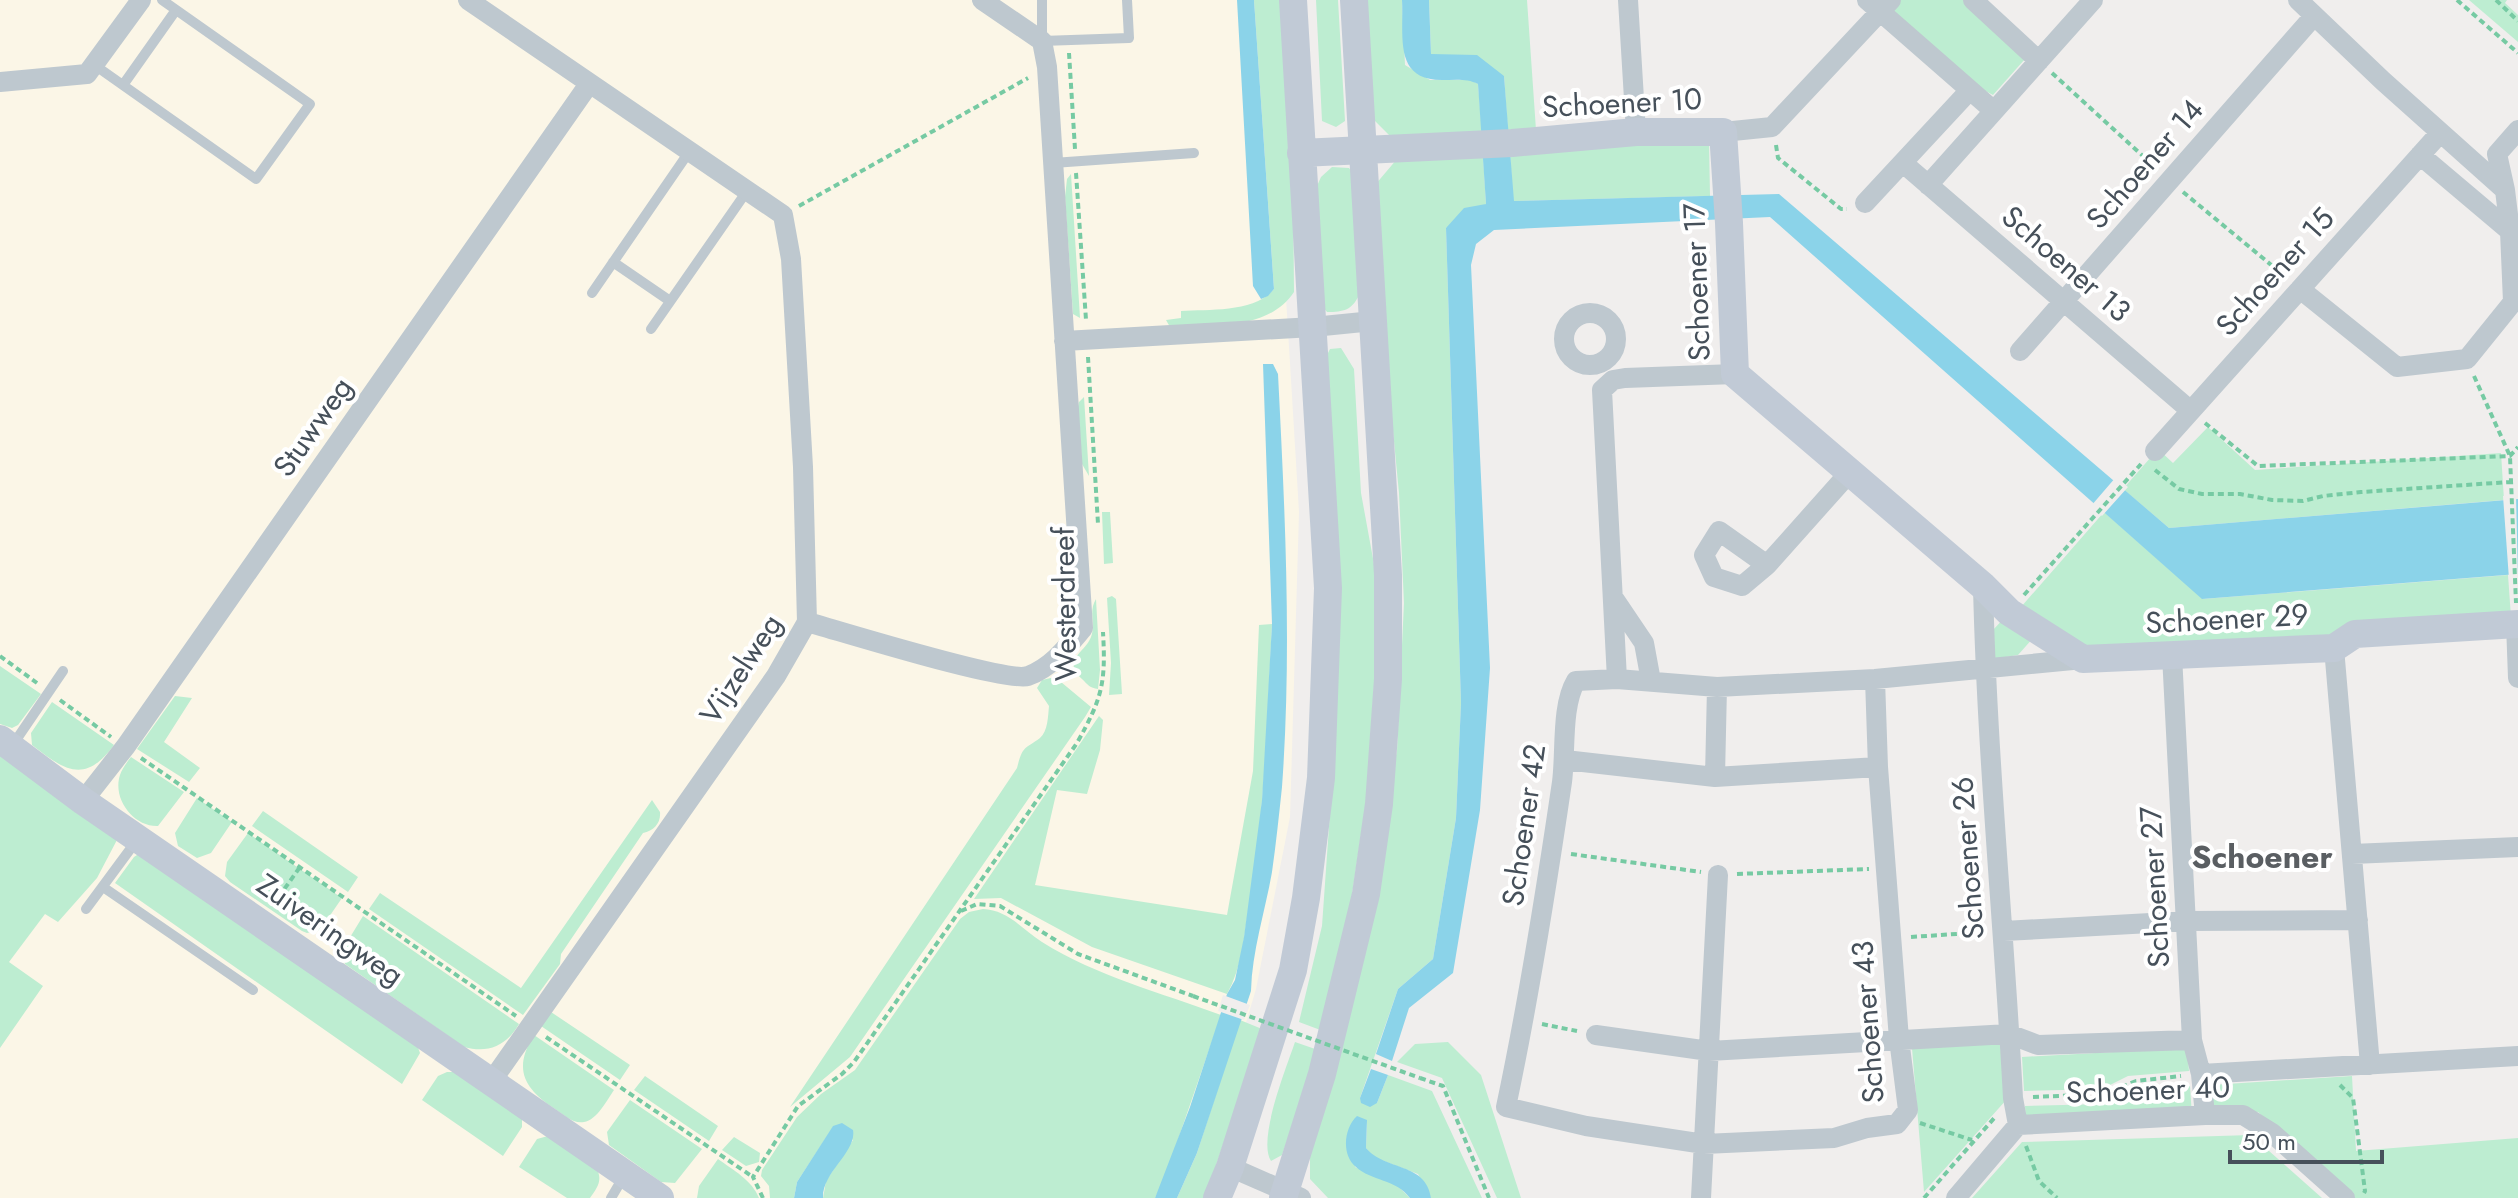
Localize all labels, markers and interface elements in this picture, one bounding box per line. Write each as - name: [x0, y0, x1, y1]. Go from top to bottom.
- street label: Schoener 10: [1541, 77, 1703, 128]
- street label: Schoener 14: [2076, 89, 2213, 238]
- street label: Schoener 13: [1992, 195, 2140, 332]
- street label: Schoener 15: [2205, 198, 2344, 345]
- street label: Schoener 17: [1672, 202, 1721, 362]
- street label: Stuwweg: [263, 368, 363, 485]
- street label: Westerdreef: [1042, 525, 1087, 681]
- street label: Schoener 29: [2144, 593, 2310, 644]
- street label: Vijzelweg: [689, 605, 792, 732]
- street label: Schoener 42: [1491, 741, 1556, 909]
- street label: Schoener 26: [1940, 775, 1995, 941]
- street label: Schoener 27: [2129, 805, 2180, 969]
- district label: Schoener: [2191, 834, 2333, 880]
- street label: Zuiveringweg: [248, 863, 413, 996]
- street label: Schoener 43: [1840, 939, 1895, 1105]
- street label: Schoener 40: [2065, 1065, 2231, 1114]
- scale bar: [2230, 1114, 2382, 1164]
- text: 50 m: [2242, 1124, 2296, 1159]

